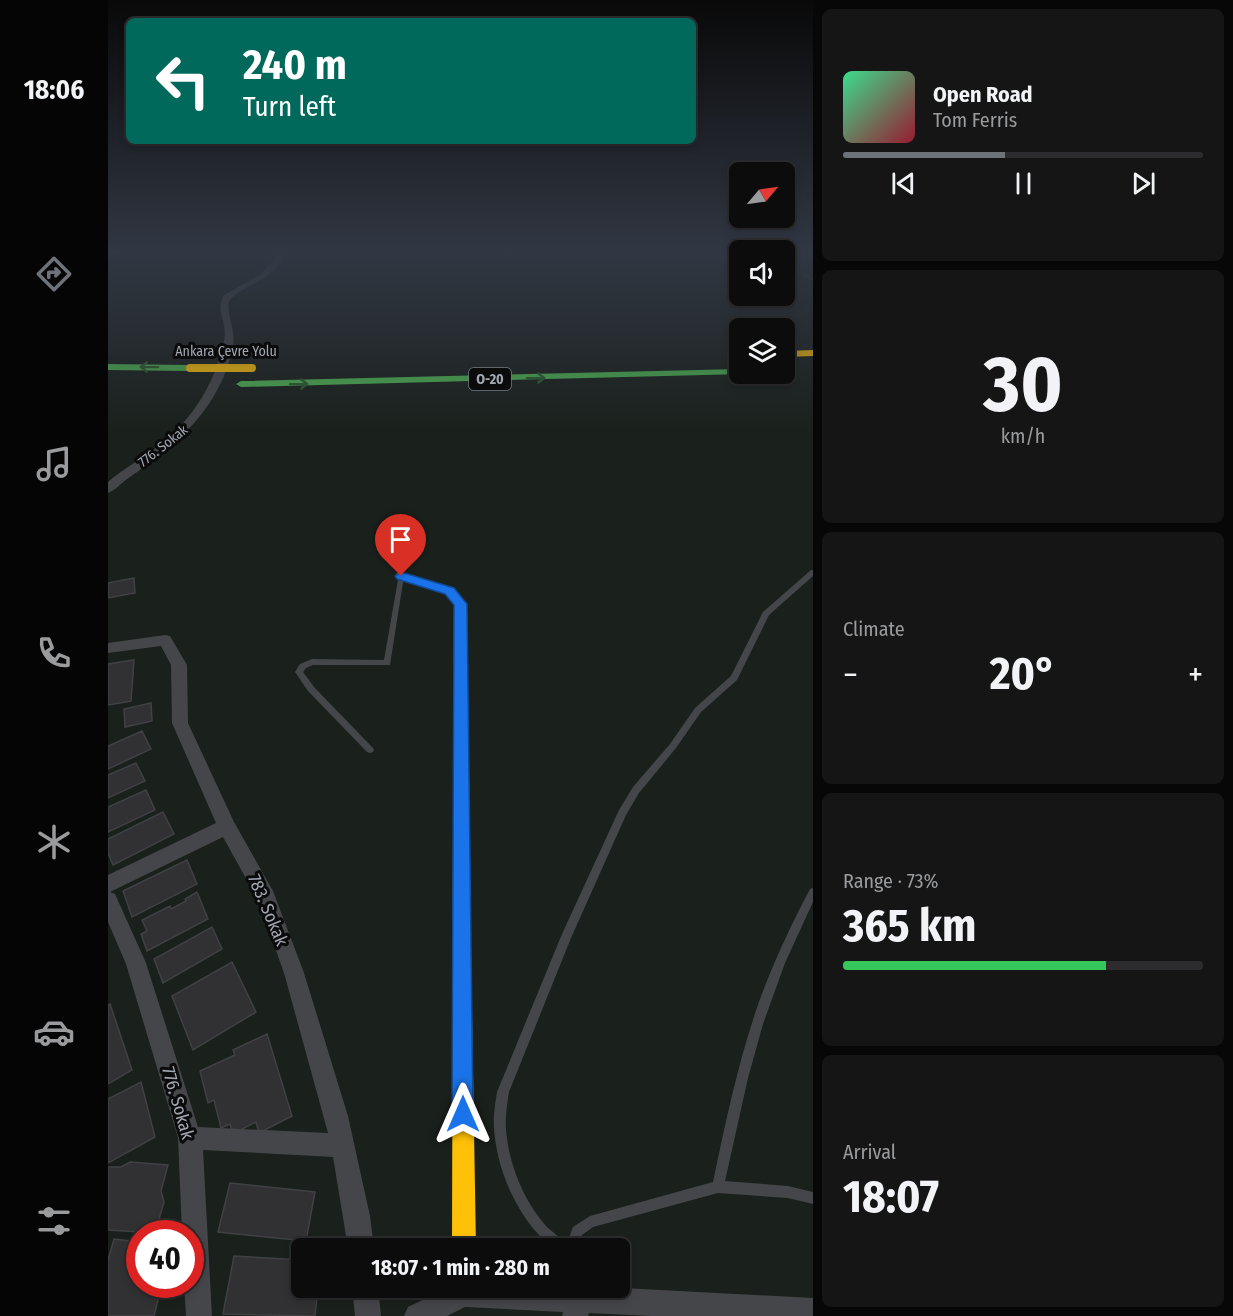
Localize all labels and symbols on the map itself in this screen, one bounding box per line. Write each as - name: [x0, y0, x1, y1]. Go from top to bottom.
- north arrow: [729, 162, 795, 228]
- street label: Ankara Çevre Yolu: [175, 343, 277, 360]
- one-way arrow: [139, 361, 159, 373]
- road number: O-20: [469, 368, 511, 390]
- one-way arrow: [526, 372, 546, 384]
- one-way arrow: [289, 378, 309, 389]
- street label: 776. Sokak: [135, 421, 192, 471]
- pin: [375, 514, 426, 576]
- street label: 783. Sokak: [243, 871, 293, 950]
- street label: 776. Sokak: [157, 1064, 199, 1143]
- position arrow: [431, 1082, 495, 1146]
- speed limit sign: 40: [126, 1220, 204, 1298]

